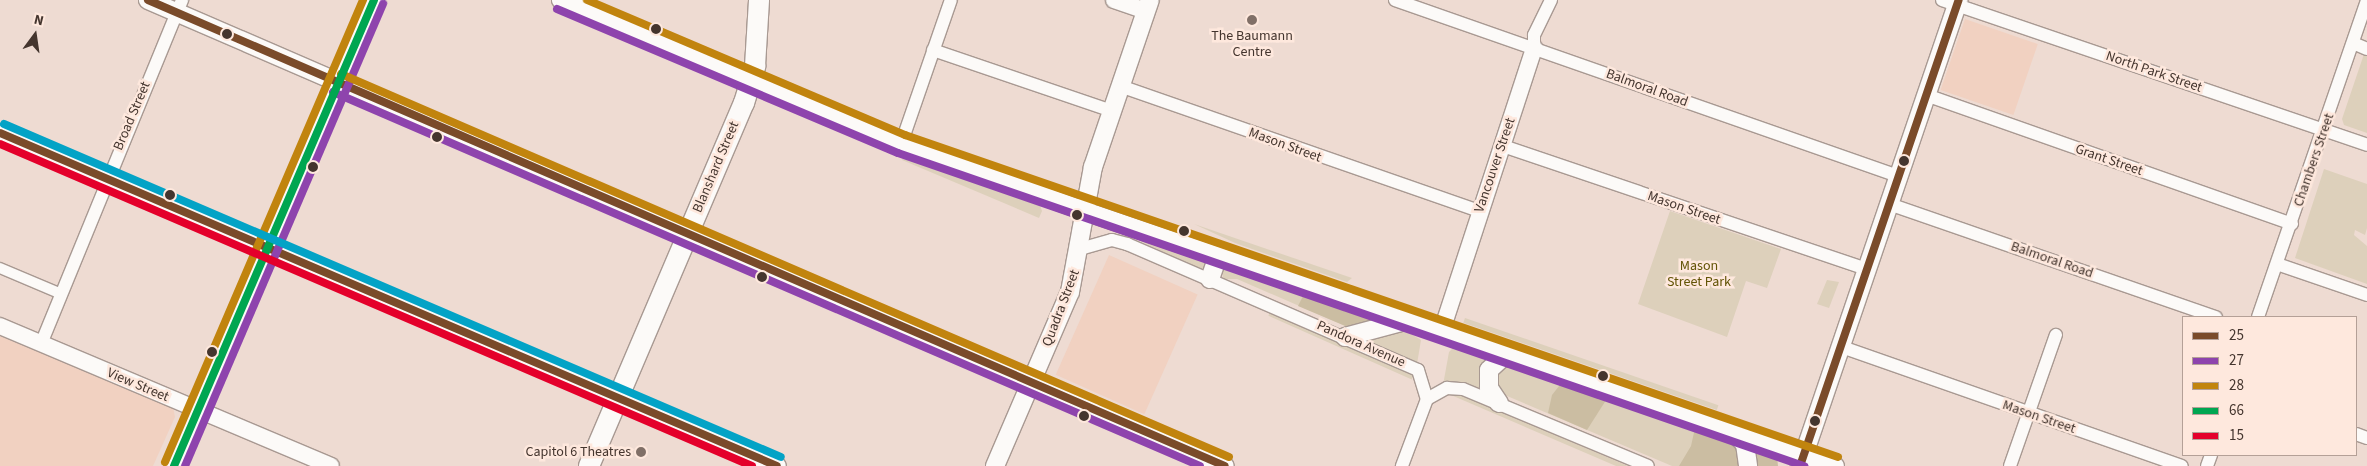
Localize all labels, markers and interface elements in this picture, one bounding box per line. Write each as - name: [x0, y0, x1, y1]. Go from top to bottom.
- north arrow: [10, 10, 60, 60]
- text: N: [32, 10, 46, 31]
- marker: The Baumann Centre: [1246, 14, 1258, 26]
- unlabelled marker: [651, 24, 661, 34]
- place label: The Baumann Centre: [1211, 28, 1293, 60]
- unlabelled marker: [222, 29, 232, 39]
- street label: North Park Street: [2104, 48, 2204, 96]
- street label: Balmoral Road: [1604, 65, 1690, 111]
- street label: Broad Street: [110, 79, 154, 153]
- street label: Chambers Street: [2290, 111, 2338, 209]
- street label: Vancouver Street: [1471, 115, 1519, 215]
- street label: Blanshard Street: [689, 119, 743, 215]
- street label: Mason Street: [1246, 124, 1324, 166]
- unlabelled marker: [432, 132, 442, 142]
- street label: Grant Street: [2073, 141, 2145, 179]
- unlabelled marker: [1899, 156, 1909, 166]
- unlabelled marker: [308, 162, 318, 172]
- street label: Mason Street: [1645, 188, 1723, 228]
- unlabelled marker: [165, 190, 175, 200]
- unlabelled marker: [1072, 210, 1082, 220]
- unlabelled marker: [1179, 226, 1189, 236]
- street label: Balmoral Road: [2009, 238, 2095, 282]
- park label: Mason Street Park: [1667, 258, 1731, 290]
- street label: Quadra Street: [1039, 267, 1083, 349]
- unlabelled marker: [757, 272, 767, 282]
- legend: [2182, 316, 2357, 456]
- street label: Pandora Avenue: [1314, 317, 1408, 371]
- text: 25: [2229, 325, 2244, 346]
- unlabelled marker: [207, 347, 217, 357]
- text: 27: [2229, 350, 2244, 371]
- street label: View Street: [105, 364, 171, 406]
- unlabelled marker: [1598, 371, 1608, 381]
- text: 28: [2229, 375, 2244, 396]
- street label: Mason Street: [2000, 397, 2078, 437]
- text: 66: [2229, 400, 2244, 421]
- unlabelled marker: [1079, 411, 1089, 421]
- unlabelled marker: [1810, 416, 1820, 426]
- text: 15: [2229, 425, 2244, 446]
- place label: Capitol 6 Theatres: [525, 444, 631, 460]
- marker: Capitol 6 Theatres: [635, 446, 647, 458]

